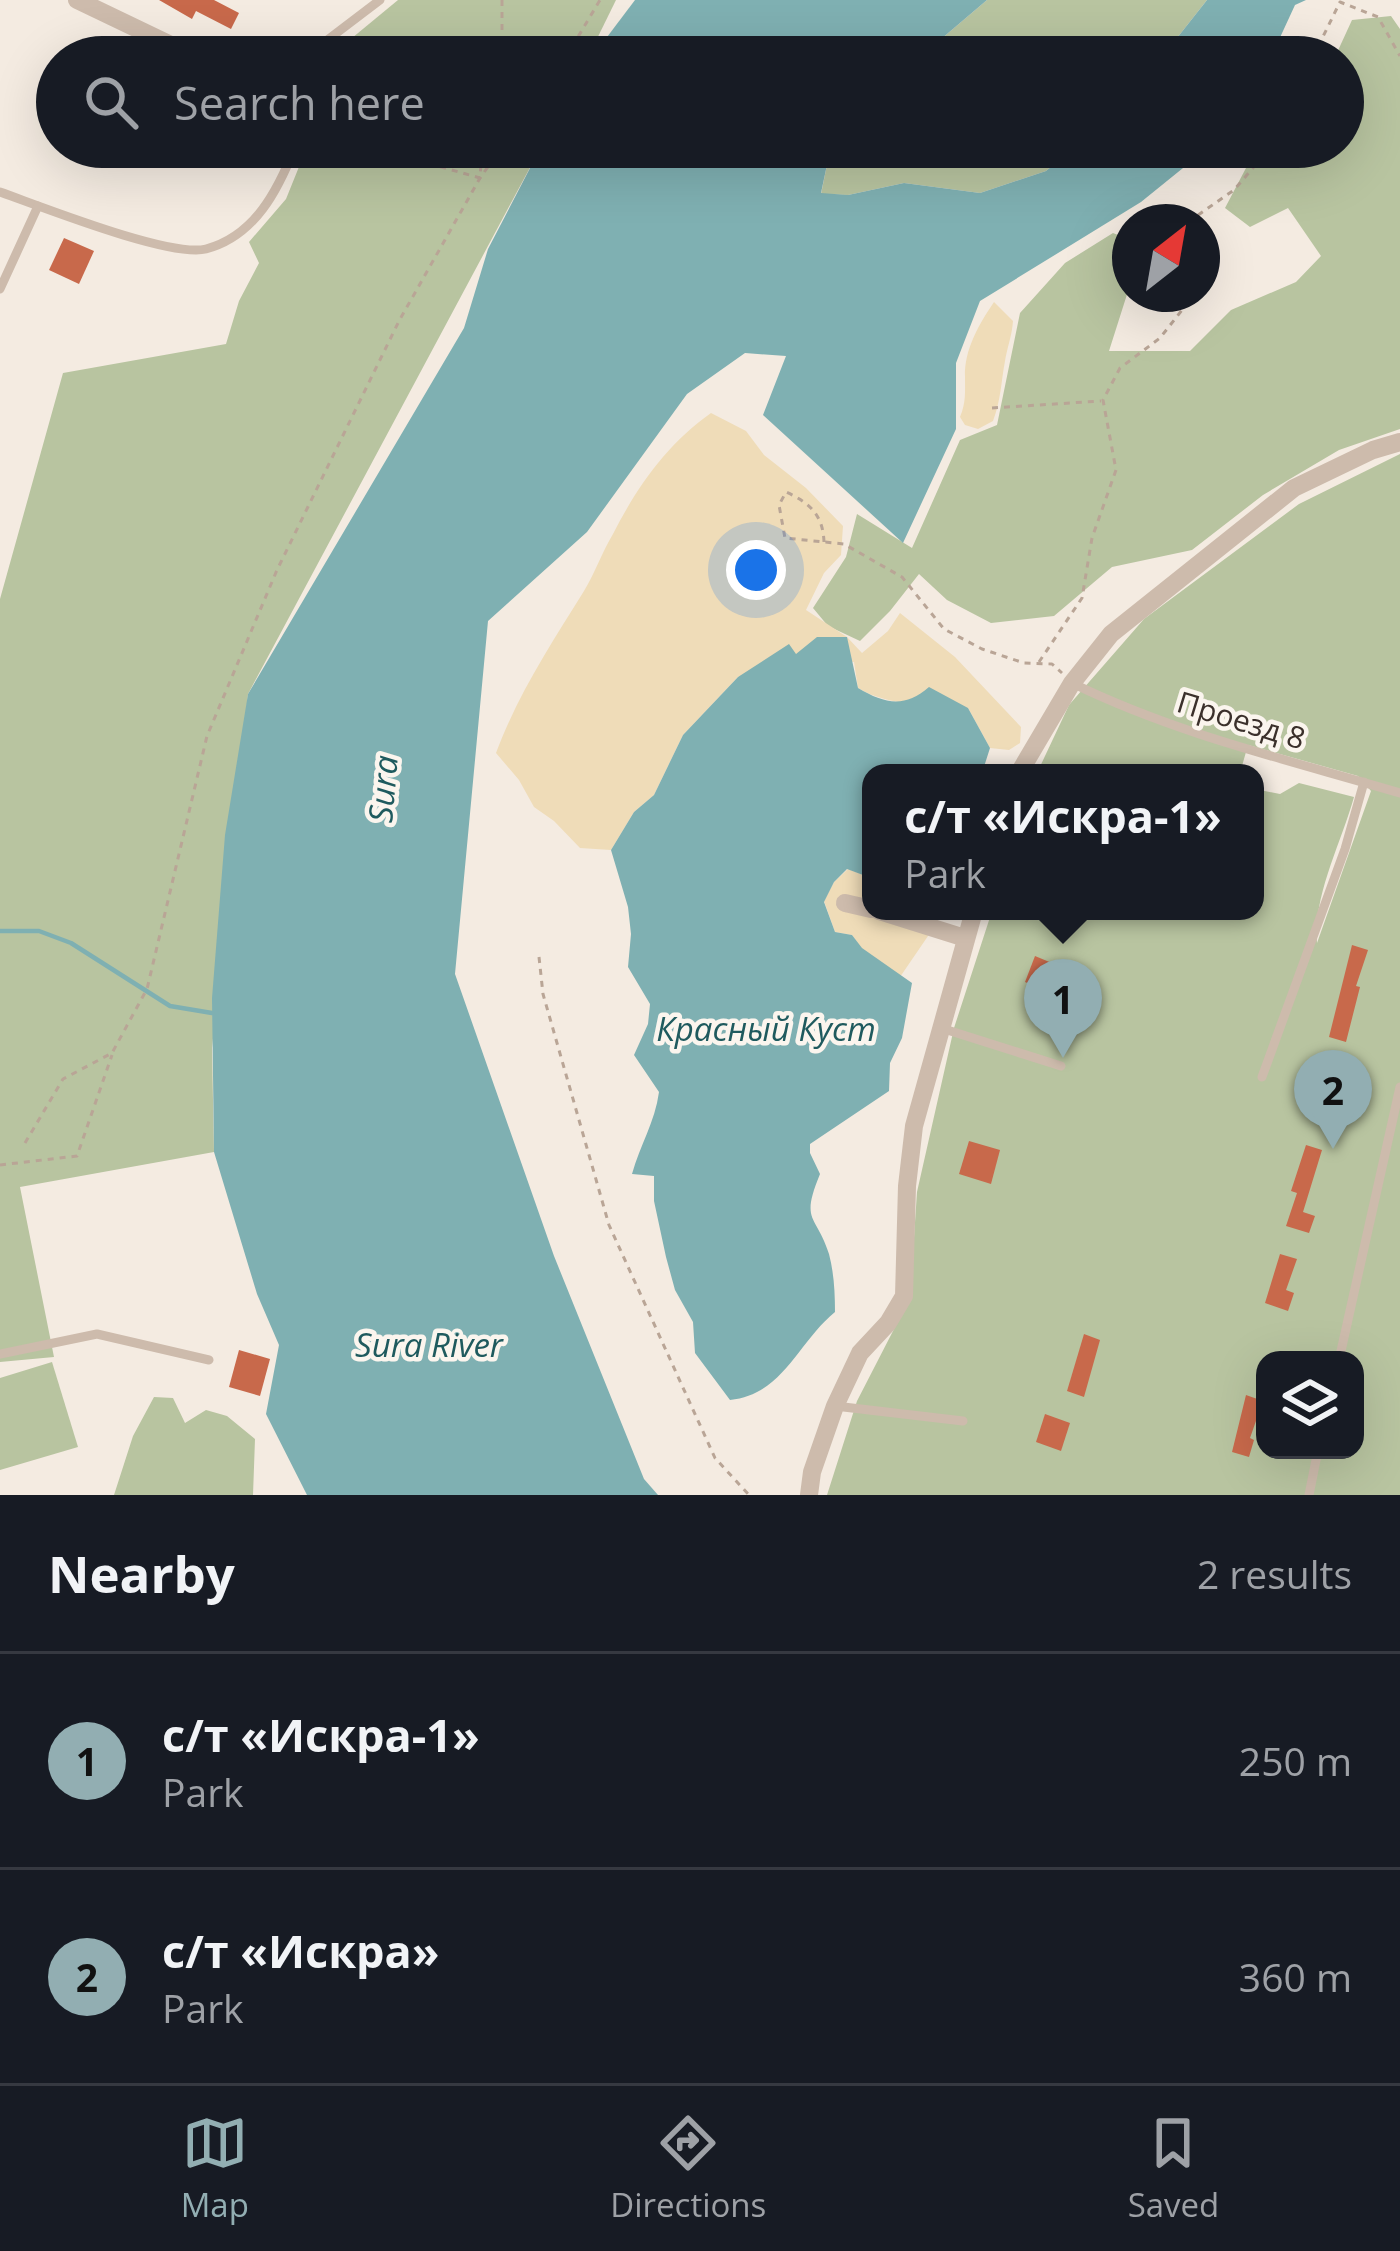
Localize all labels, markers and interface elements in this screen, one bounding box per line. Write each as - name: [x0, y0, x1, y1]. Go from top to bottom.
- search box: [36, 36, 1364, 168]
- icon: search: [78, 69, 144, 135]
- text: Search here: [174, 72, 425, 133]
- north arrow: [1112, 204, 1220, 312]
- your location: [726, 540, 786, 600]
- street label: Проезд 8: [1172, 681, 1310, 758]
- water label: Sura: [357, 753, 408, 824]
- popup: [862, 764, 1264, 920]
- text: с/т «Искра-1»: [904, 785, 1222, 846]
- text: Park: [904, 846, 986, 899]
- pin: 1: [1024, 959, 1102, 1058]
- water label: Красный Куст: [656, 1006, 876, 1051]
- pin: 2: [1294, 1050, 1372, 1149]
- water label: Sura River: [355, 1322, 505, 1367]
- map controls: [1256, 1351, 1364, 1459]
- button: layers: [1256, 1351, 1364, 1459]
- text: Nearby: [48, 1538, 235, 1608]
- text: 2 results: [1197, 1547, 1352, 1600]
- text: с/т «Искра-1»: [162, 1704, 480, 1765]
- text: 1: [76, 1734, 98, 1787]
- text: 250 m: [1239, 1734, 1352, 1787]
- text: Park: [162, 1765, 244, 1818]
- text: с/т «Искра»: [162, 1920, 439, 1981]
- text: 2: [76, 1950, 98, 2003]
- text: 360 m: [1239, 1950, 1352, 2003]
- text: Park: [162, 1981, 244, 2034]
- tab: Map: [181, 2110, 249, 2227]
- tab: Directions: [610, 2110, 766, 2227]
- tab: Saved: [1128, 2110, 1219, 2227]

